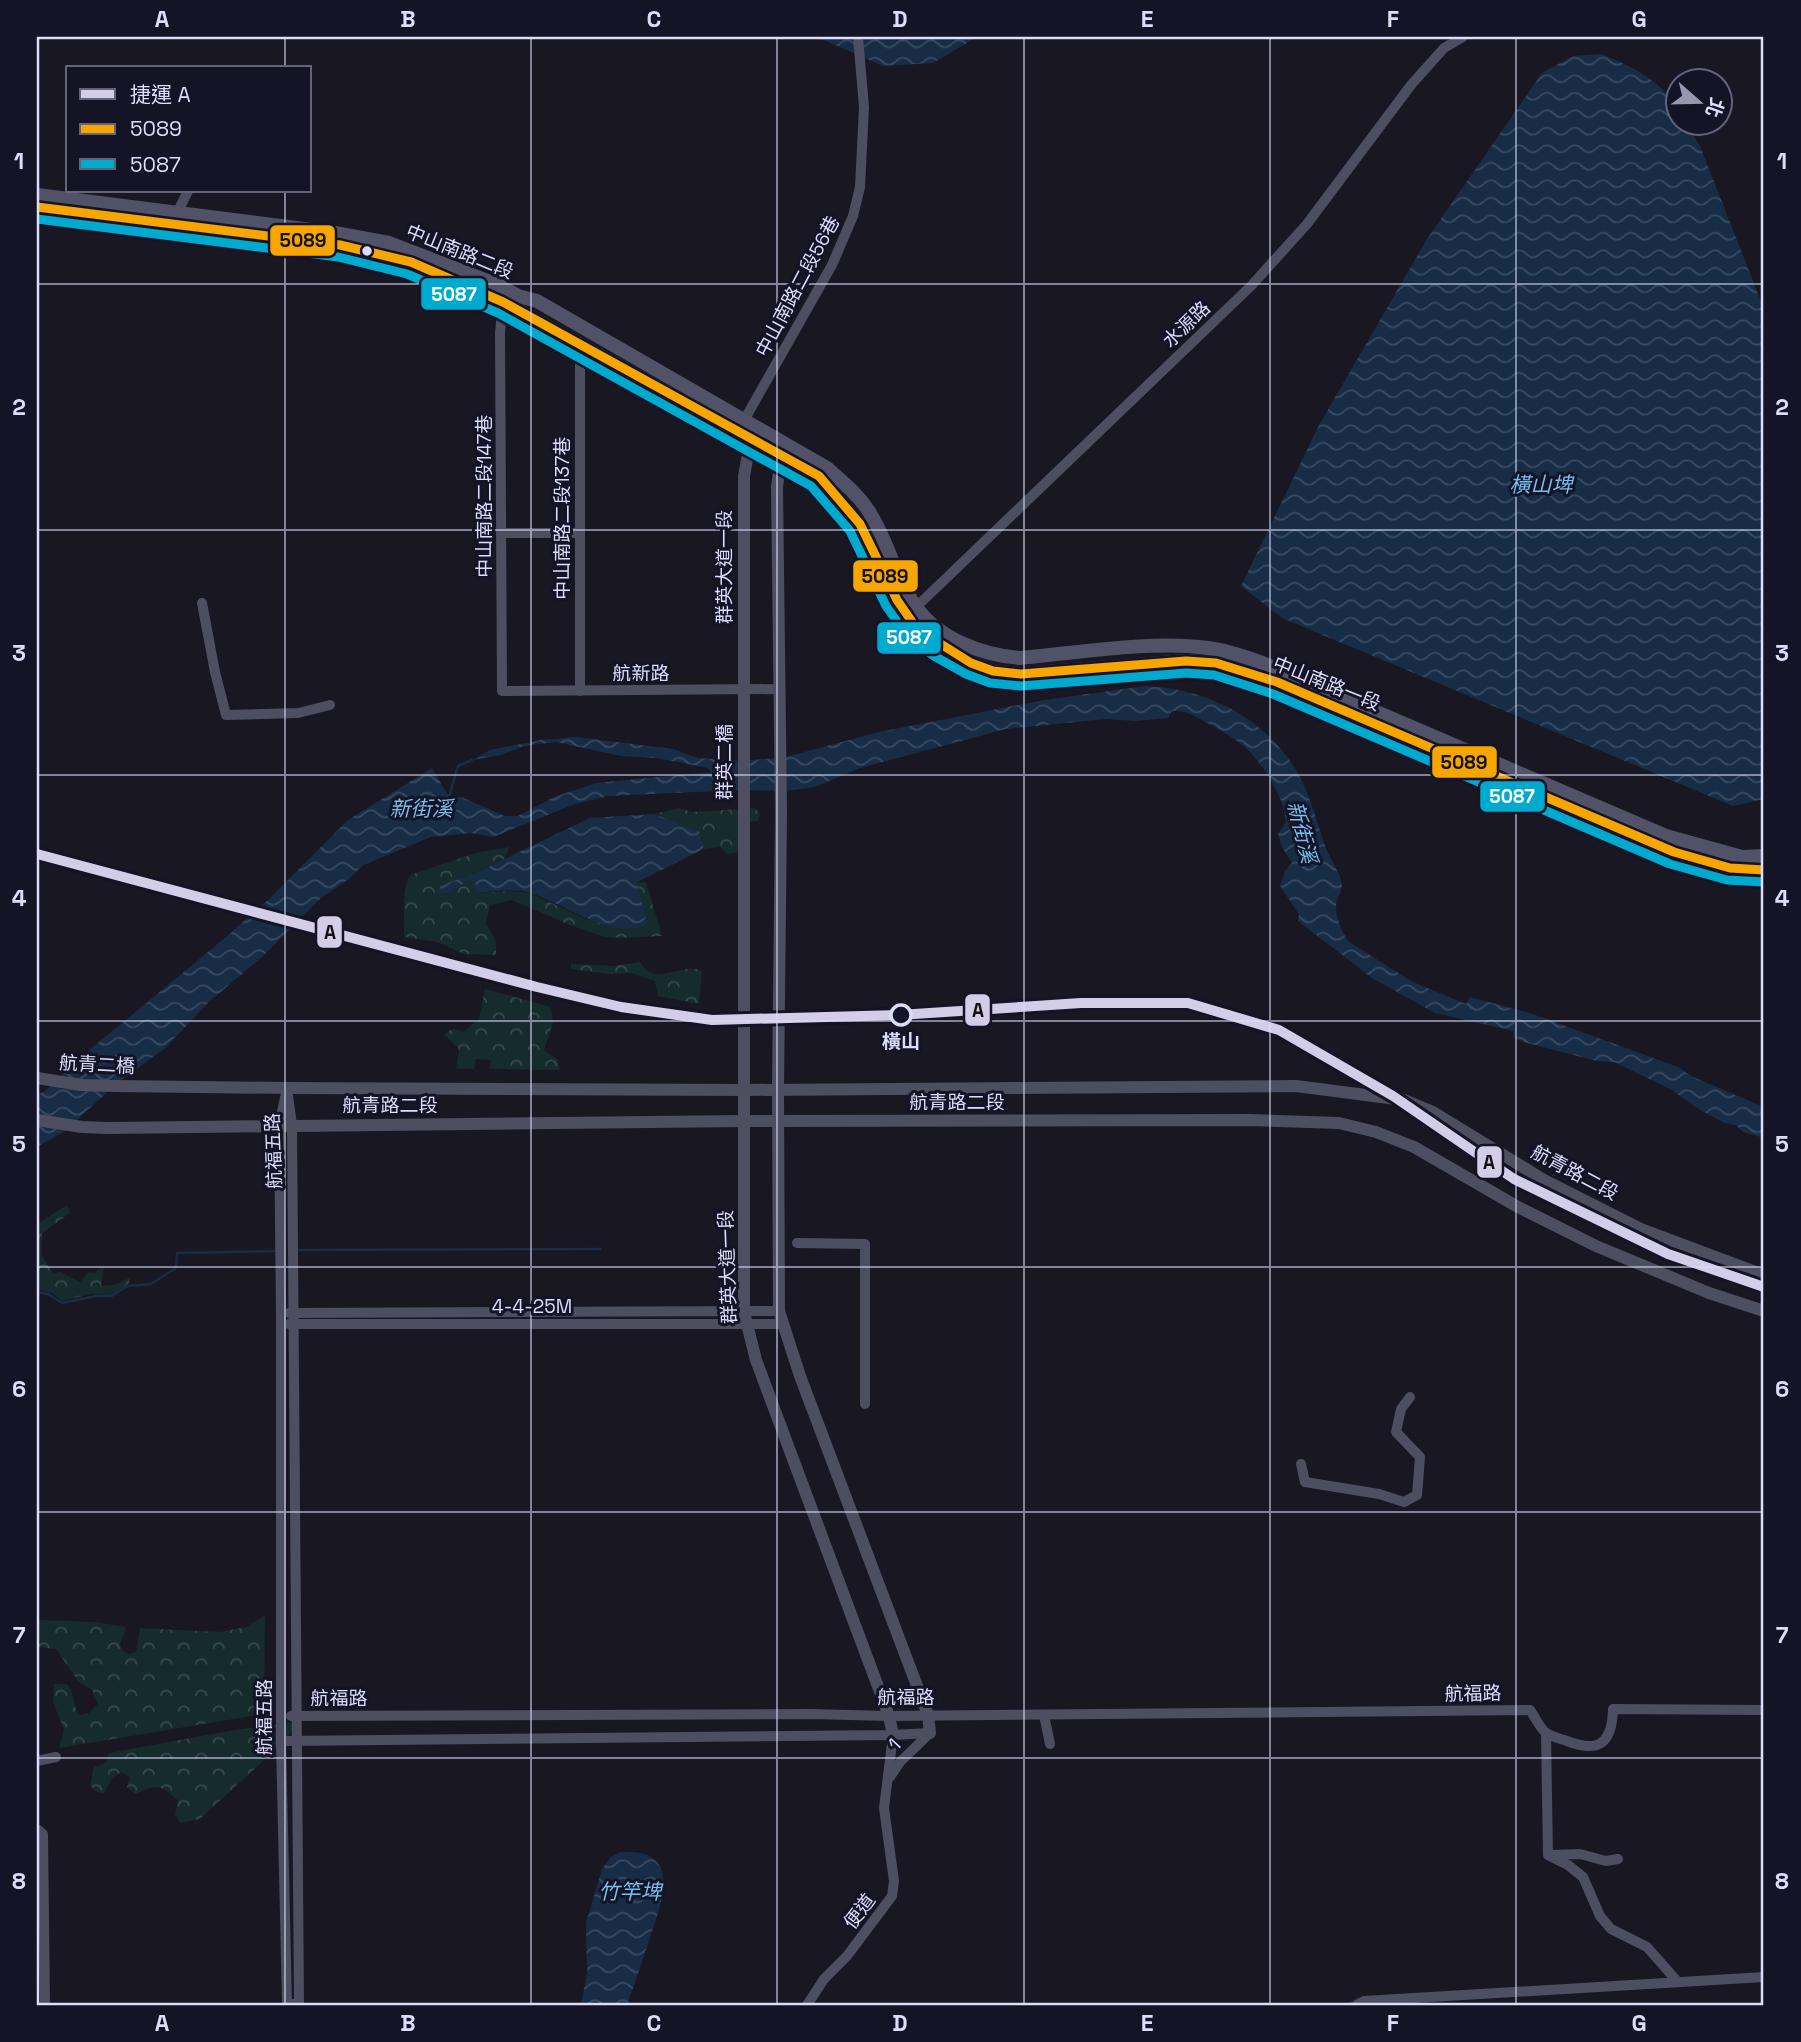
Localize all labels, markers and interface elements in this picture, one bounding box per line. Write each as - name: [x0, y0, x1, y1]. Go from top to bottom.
- text: A: [155, 4, 170, 34]
- text: B: [400, 4, 416, 34]
- text: C: [647, 4, 661, 34]
- text: D: [892, 4, 908, 34]
- text: E: [1141, 4, 1153, 34]
- text: F: [1387, 4, 1399, 34]
- text: G: [1631, 4, 1647, 34]
- legend: [66, 66, 312, 192]
- north arrow: [1664, 66, 1734, 136]
- text: 捷運 A: [130, 81, 191, 108]
- text: 北: [1700, 94, 1730, 121]
- text: 5089: [130, 115, 182, 142]
- text: 1: [14, 146, 24, 176]
- text: 1: [1777, 146, 1787, 176]
- text: 5087: [130, 151, 181, 178]
- street label: 中山南路二段56巷: [750, 211, 845, 361]
- street label: 中山南路二段: [402, 219, 517, 284]
- line badge: 5089: [269, 224, 336, 257]
- text: 5089: [280, 228, 326, 253]
- unlabelled marker: [360, 244, 374, 258]
- line badge: 5087: [420, 277, 487, 311]
- text: 5087: [431, 282, 477, 307]
- street label: 水源路: [1157, 296, 1216, 353]
- text: 2: [12, 392, 26, 422]
- text: 2: [1775, 392, 1789, 422]
- street label: 中山南路二段147巷: [472, 415, 497, 577]
- street label: 中山南路二段137巷: [550, 436, 575, 600]
- water label: 橫山埤: [1510, 471, 1575, 498]
- street label: 群英大道一段: [712, 510, 737, 624]
- line badge: 5089: [852, 559, 919, 593]
- text: 5089: [862, 564, 908, 589]
- line badge: 5087: [876, 621, 942, 655]
- text: 5087: [886, 625, 932, 650]
- text: 3: [12, 638, 26, 668]
- text: 3: [1775, 638, 1789, 668]
- street label: 中山南路一段: [1269, 651, 1384, 716]
- street label: 航新路: [612, 661, 670, 686]
- street label: 群英二橋: [712, 724, 737, 800]
- line badge: 5089: [1431, 745, 1498, 779]
- text: 5089: [1441, 750, 1487, 775]
- line badge: 5087: [1479, 780, 1546, 813]
- text: 5087: [1489, 784, 1535, 809]
- water label: 新街溪: [390, 795, 455, 822]
- water label: 新街溪: [1282, 798, 1324, 869]
- text: 4: [12, 883, 27, 913]
- text: 4: [1775, 883, 1790, 913]
- line badge: A: [316, 915, 343, 949]
- text: A: [324, 920, 336, 945]
- line badge: A: [964, 993, 991, 1027]
- text: A: [972, 998, 984, 1023]
- marker: 橫山: [890, 1004, 912, 1026]
- place label: 橫山: [882, 1029, 920, 1054]
- street label: 航青二橋: [58, 1050, 136, 1079]
- street label: 航青路二段: [909, 1090, 1005, 1115]
- street label: 航青路二段: [342, 1093, 438, 1118]
- street label: 航福五路: [260, 1113, 287, 1189]
- text: 5: [12, 1129, 26, 1159]
- text: 5: [1775, 1129, 1789, 1159]
- street label: 航青路二段: [1527, 1139, 1623, 1206]
- line badge: A: [1476, 1145, 1503, 1179]
- text: A: [1483, 1150, 1495, 1175]
- street label: 群英大道一段: [713, 1210, 742, 1324]
- street label: 4-4-25M: [492, 1294, 572, 1319]
- text: 6: [12, 1374, 26, 1404]
- text: 6: [1775, 1374, 1789, 1404]
- text: 7: [13, 1620, 26, 1650]
- text: 7: [1776, 1620, 1789, 1650]
- street label: 航福五路: [252, 1679, 277, 1755]
- street label: 航福路: [1444, 1681, 1502, 1706]
- street label: 航福路: [877, 1685, 935, 1710]
- street label: 航福路: [310, 1686, 368, 1711]
- street label: 1: [883, 1733, 906, 1756]
- text: 8: [12, 1866, 26, 1896]
- text: 8: [1775, 1866, 1789, 1896]
- water label: 竹竿埤: [599, 1878, 664, 1905]
- street label: 便道: [838, 1889, 881, 1934]
- text: A: [155, 2008, 170, 2038]
- text: B: [400, 2008, 416, 2038]
- text: C: [647, 2008, 661, 2038]
- text: D: [892, 2008, 908, 2038]
- text: E: [1141, 2008, 1153, 2038]
- text: F: [1387, 2008, 1399, 2038]
- text: G: [1631, 2008, 1647, 2038]

